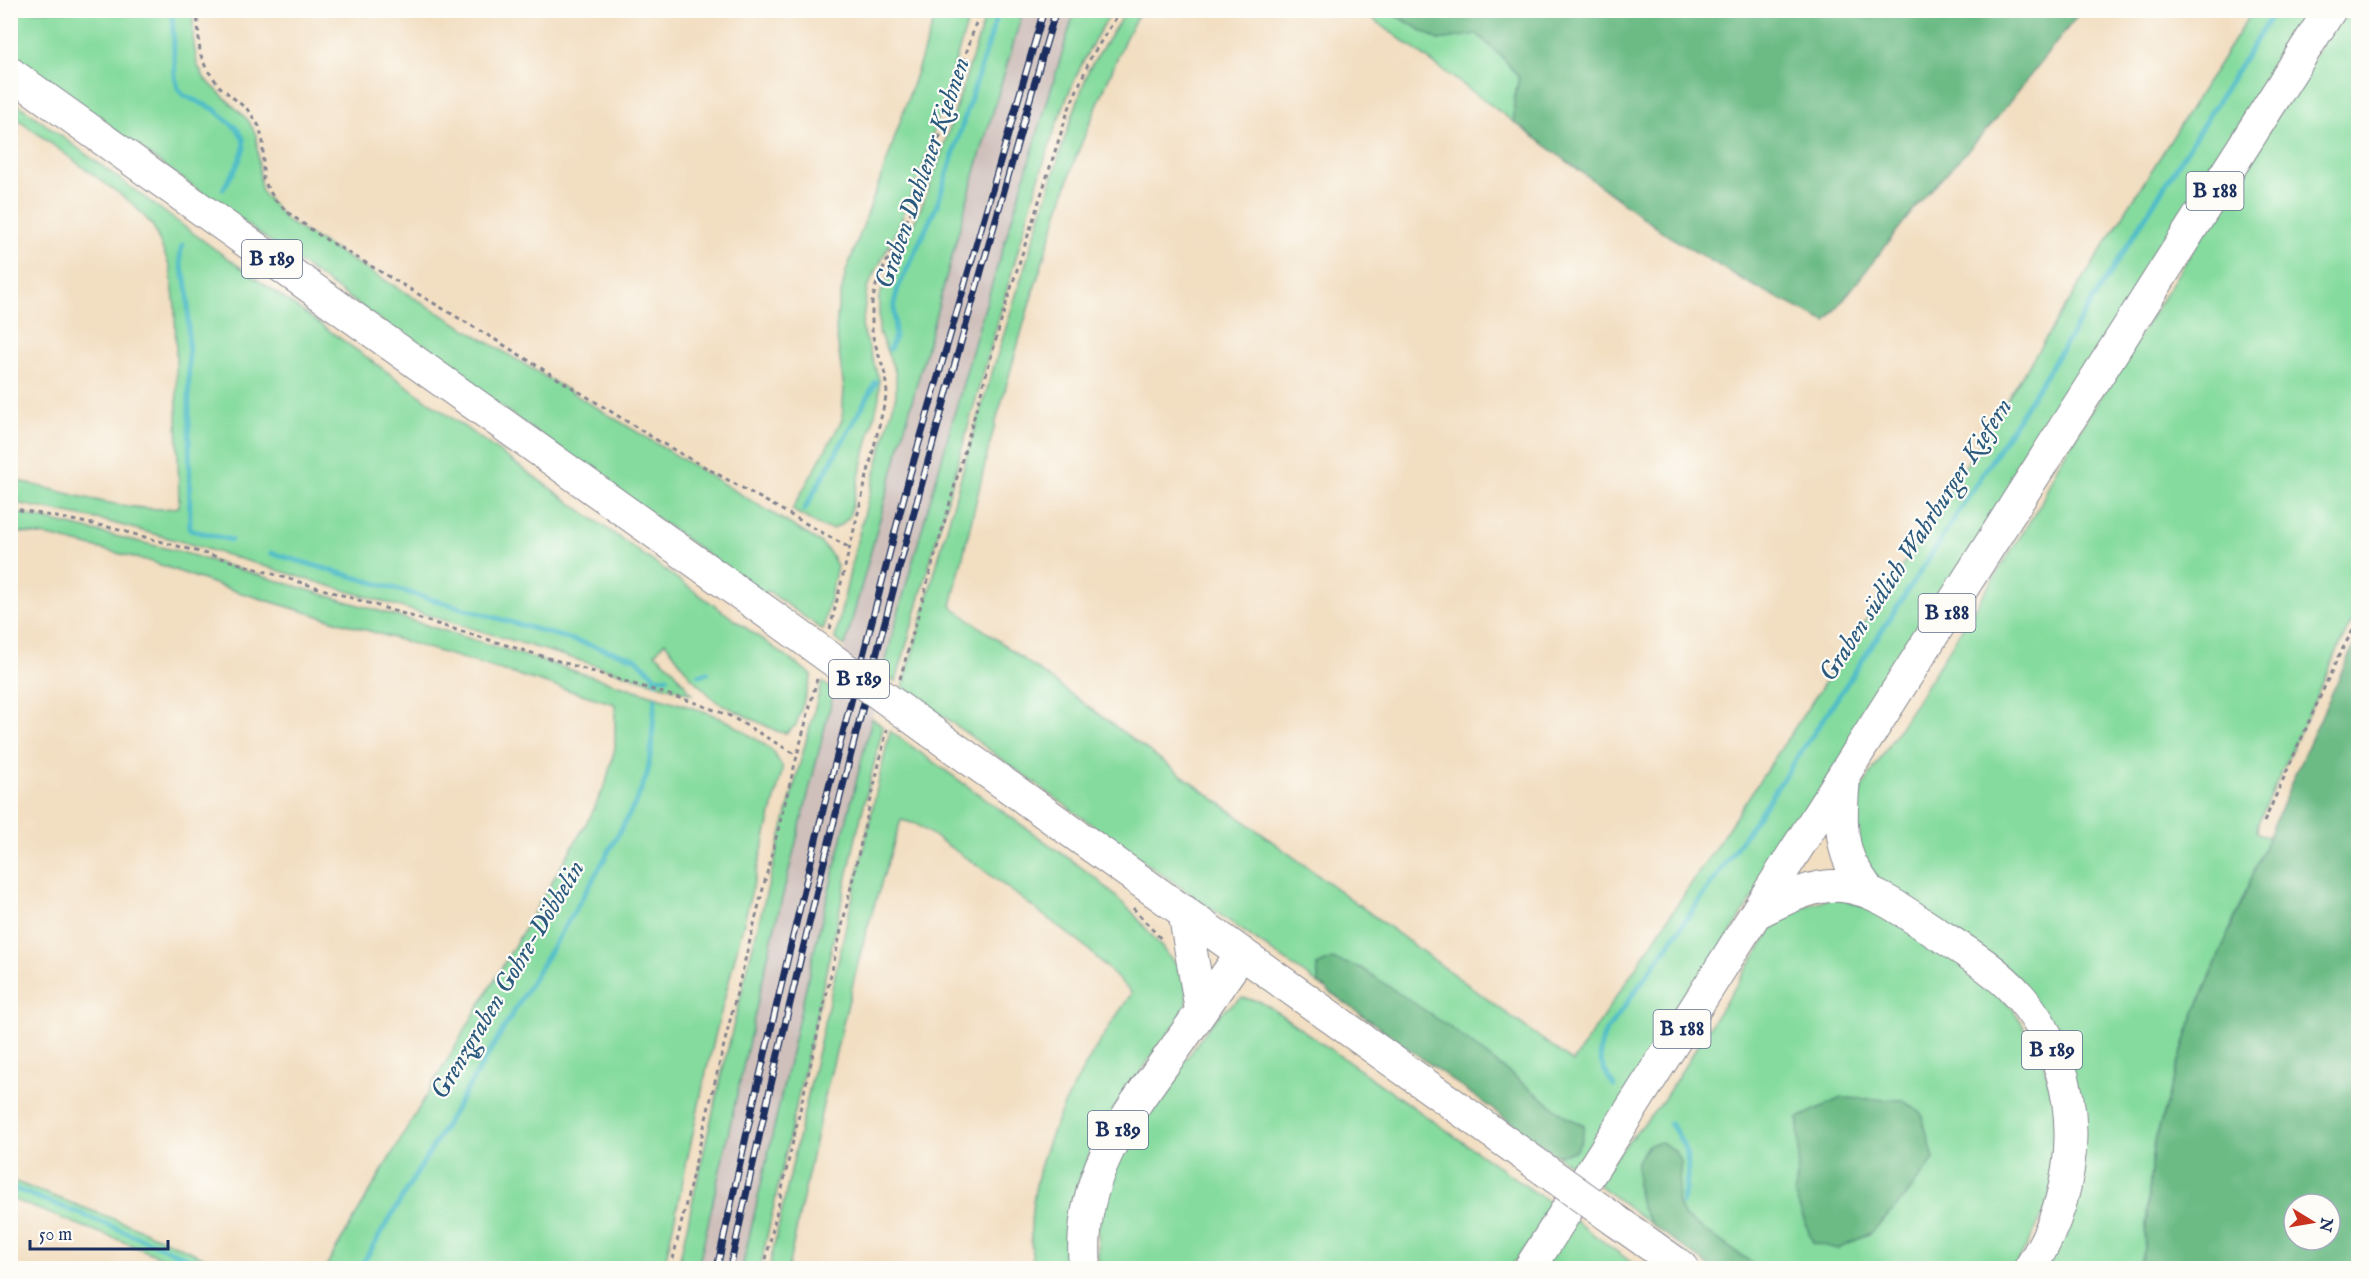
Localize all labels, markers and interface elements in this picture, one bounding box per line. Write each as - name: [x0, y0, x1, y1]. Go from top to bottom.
- water label: Graben Dahlener Kiehnen: [868, 53, 978, 293]
- road number: B 188: [2186, 172, 2244, 210]
- road number: B 189: [242, 240, 302, 278]
- water label: Graben südlich Wahrburger Kiefern: [1812, 392, 2021, 689]
- road number: B 188: [1918, 594, 1976, 632]
- road number: B 189: [829, 660, 889, 698]
- water label: Grenzgraben Gohre-Döbbelin: [423, 854, 593, 1106]
- road number: B 188: [1654, 1010, 1710, 1048]
- road number: B 189: [2022, 1031, 2082, 1069]
- road number: B 189: [1088, 1111, 1148, 1149]
- north arrow: [2282, 1192, 2342, 1252]
- scale bar: [30, 1213, 168, 1251]
- text: N: [2314, 1215, 2336, 1233]
- text: 50 m: [39, 1224, 72, 1247]

